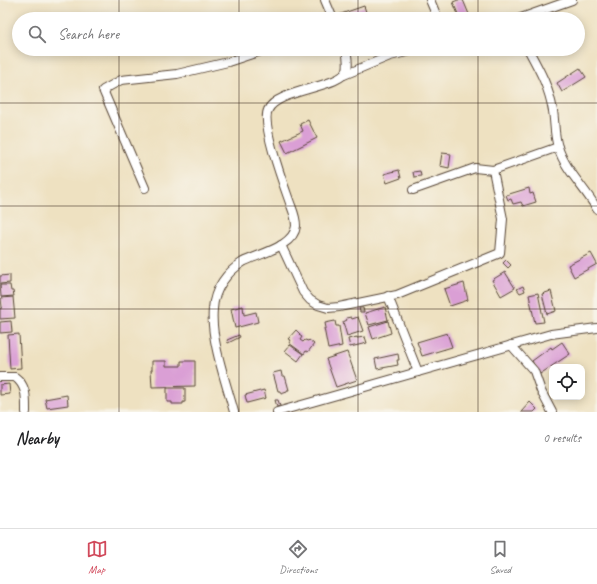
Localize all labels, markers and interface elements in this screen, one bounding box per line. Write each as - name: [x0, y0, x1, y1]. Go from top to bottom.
- search box: [12, 12, 585, 56]
- icon: search: [26, 23, 48, 45]
- text: Search here: [58, 25, 119, 44]
- map controls: [549, 364, 585, 400]
- button: locate: [549, 364, 585, 400]
- text: Nearby: [16, 428, 59, 449]
- text: 0 results: [543, 430, 581, 446]
- tab: Map: [86, 538, 108, 576]
- tab: Directions: [279, 538, 318, 576]
- tab: Saved: [489, 538, 511, 576]

